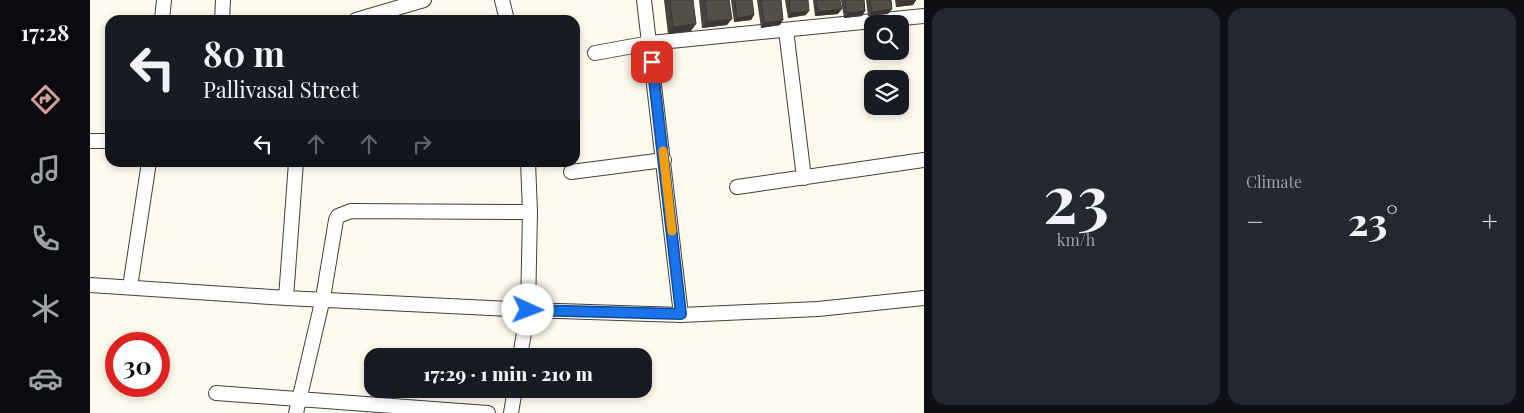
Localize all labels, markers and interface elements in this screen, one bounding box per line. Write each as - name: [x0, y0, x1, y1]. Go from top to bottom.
- map controls: [864, 15, 909, 115]
- button: search: [864, 15, 909, 60]
- text: 17:28: [21, 17, 69, 47]
- text: 80 m: [203, 29, 285, 76]
- icon: left: [120, 35, 185, 100]
- pin: [631, 41, 673, 83]
- icon: arrive: [638, 48, 666, 76]
- button: layers: [864, 70, 909, 115]
- text: Pallivasal Street: [203, 74, 359, 104]
- icon: directions: [28, 82, 63, 117]
- icon: left: [249, 130, 277, 158]
- icon: ahead: [302, 130, 330, 158]
- icon: ahead: [355, 130, 383, 158]
- icon: right: [408, 130, 436, 158]
- icon: music: [28, 152, 63, 187]
- text: 23: [1043, 153, 1109, 239]
- text: Climate: [1246, 171, 1302, 192]
- text: 23°: [1348, 195, 1398, 246]
- text: −: [1246, 202, 1264, 239]
- text: +: [1482, 202, 1498, 239]
- icon: phone: [28, 221, 63, 256]
- text: km/h: [1057, 229, 1095, 250]
- position arrow: [501, 283, 553, 335]
- icon: climate: [28, 291, 63, 326]
- speed limit sign: 30: [105, 332, 170, 397]
- text: 17:29 · 1 min · 210 m: [423, 360, 593, 386]
- icon: car: [28, 361, 63, 396]

